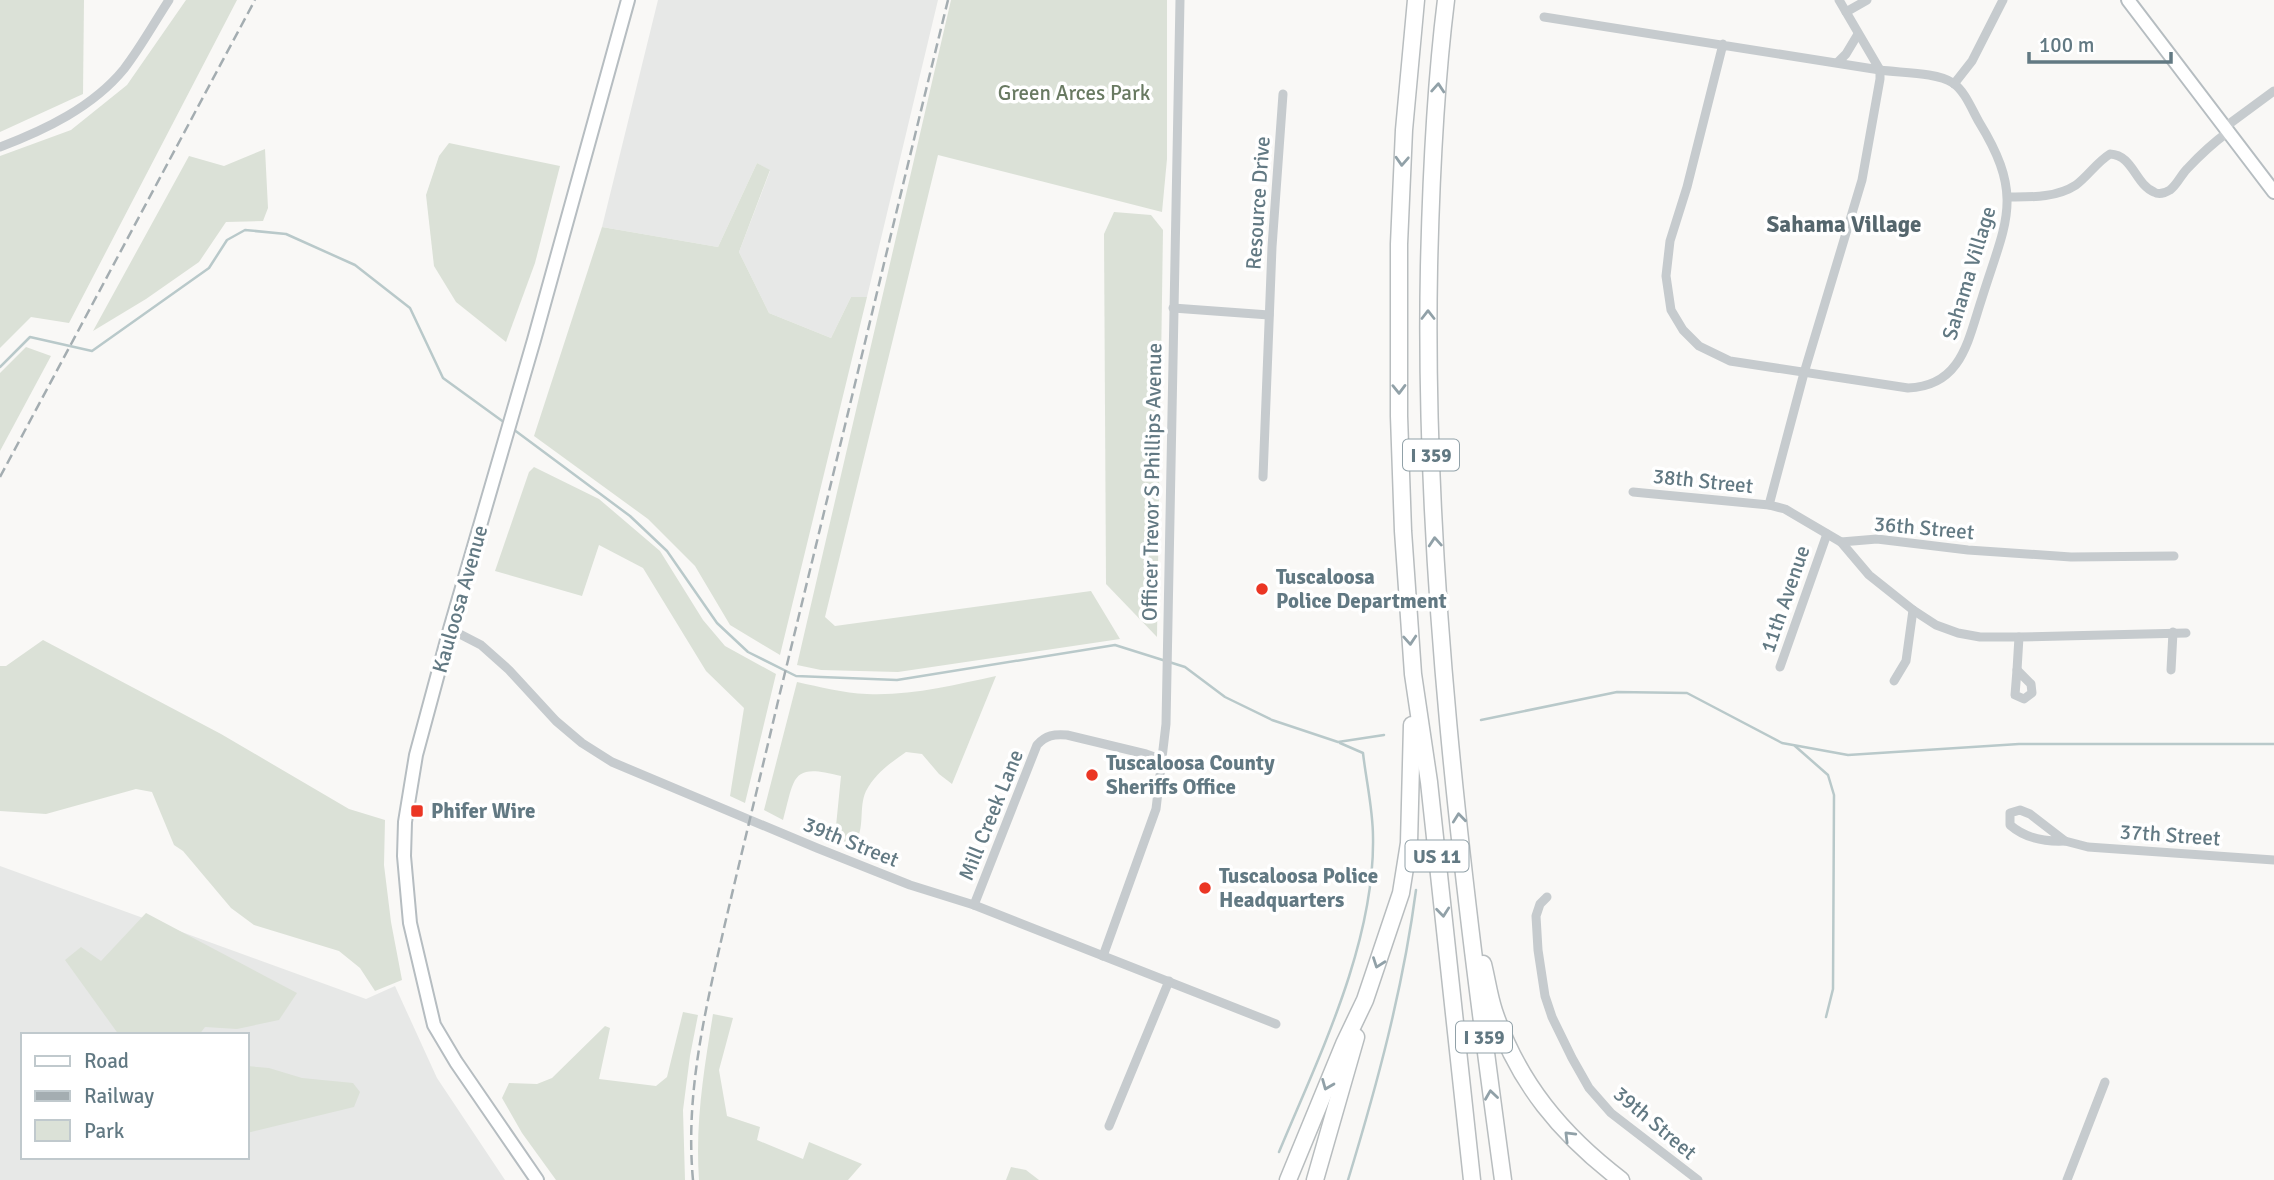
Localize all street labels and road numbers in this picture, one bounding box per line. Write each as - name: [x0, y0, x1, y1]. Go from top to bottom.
- street label: Resource Drive: [1240, 135, 1276, 271]
- street label: Sahama Village: [1936, 203, 2002, 343]
- street label: Officer Trevor S Phillips Avenue: [1137, 343, 1167, 621]
- road number: I 359: [1403, 440, 1459, 470]
- street label: 38th Street: [1652, 463, 1754, 499]
- street label: 36th Street: [1873, 511, 1975, 545]
- street label: Kauloosa Avenue: [426, 522, 494, 676]
- street label: 11th Avenue: [1755, 542, 1815, 656]
- street label: Mill Creek Lane: [953, 746, 1029, 884]
- street label: 39th Street: [799, 811, 903, 873]
- street label: 37th Street: [2119, 819, 2221, 851]
- road number: US 11: [1406, 841, 1468, 872]
- road number: I 359: [1456, 1021, 1512, 1052]
- street label: 39th Street: [1608, 1081, 1702, 1165]

